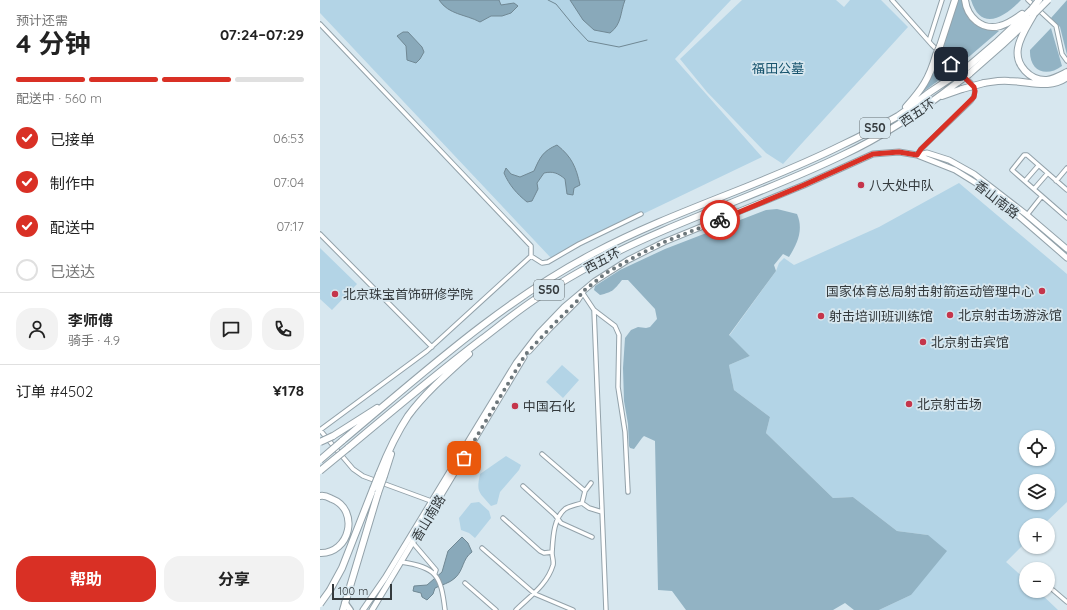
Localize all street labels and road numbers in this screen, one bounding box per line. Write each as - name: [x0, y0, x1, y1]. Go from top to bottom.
- street label: 西五环: [896, 94, 938, 130]
- road number: S50: [860, 118, 890, 138]
- street label: 香山南路: [972, 177, 1022, 221]
- street label: 西五环: [581, 244, 623, 276]
- road number: S50: [534, 280, 564, 300]
- street label: 香山南路: [408, 492, 448, 544]

